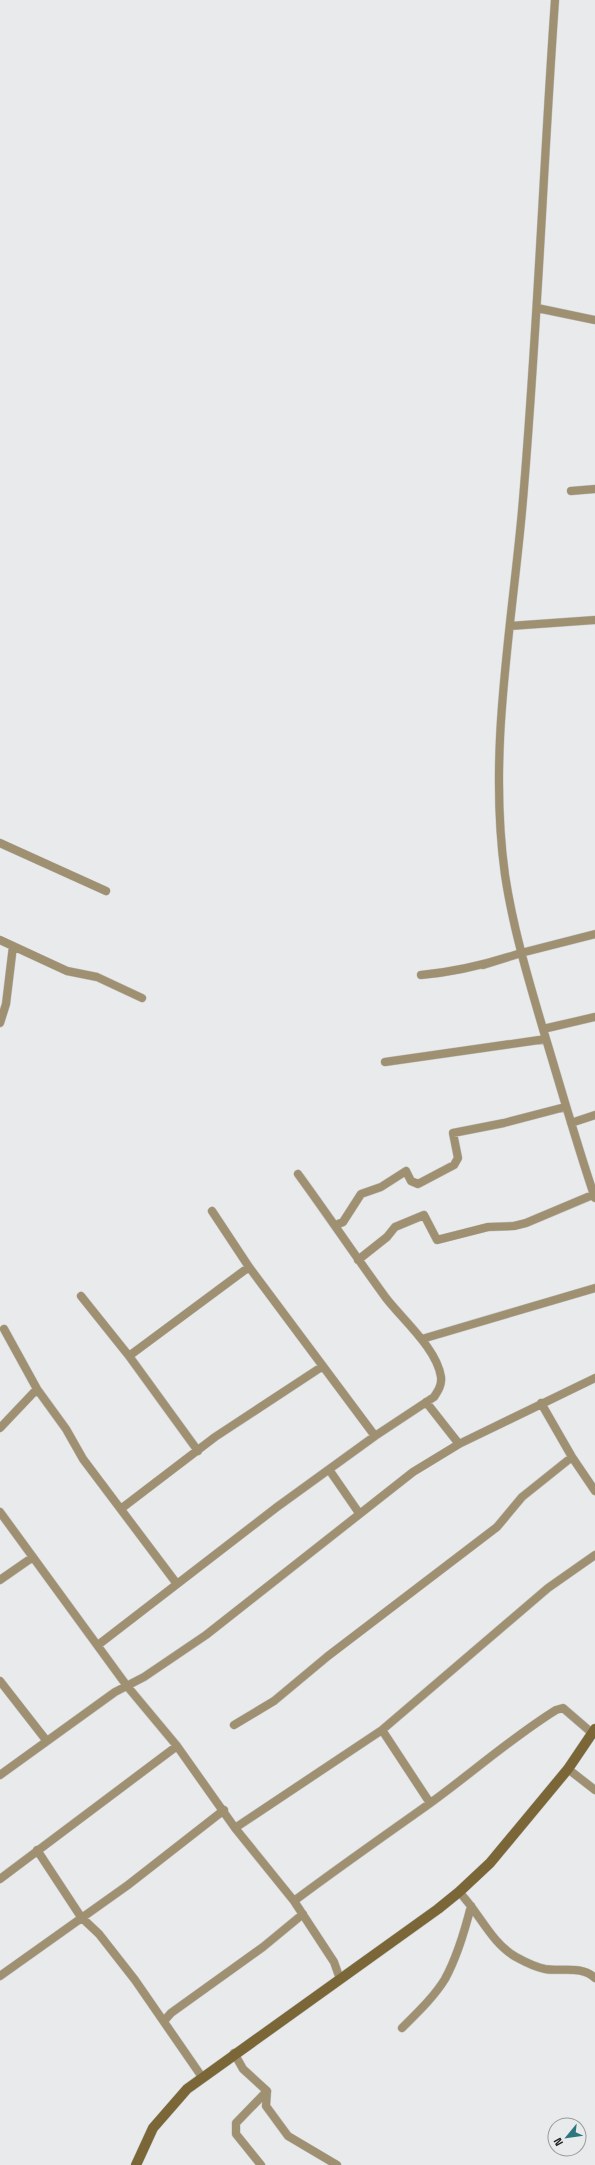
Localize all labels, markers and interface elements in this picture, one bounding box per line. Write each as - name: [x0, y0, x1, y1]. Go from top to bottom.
- north arrow: [547, 2117, 587, 2157]
- text: N: [550, 2135, 566, 2148]

